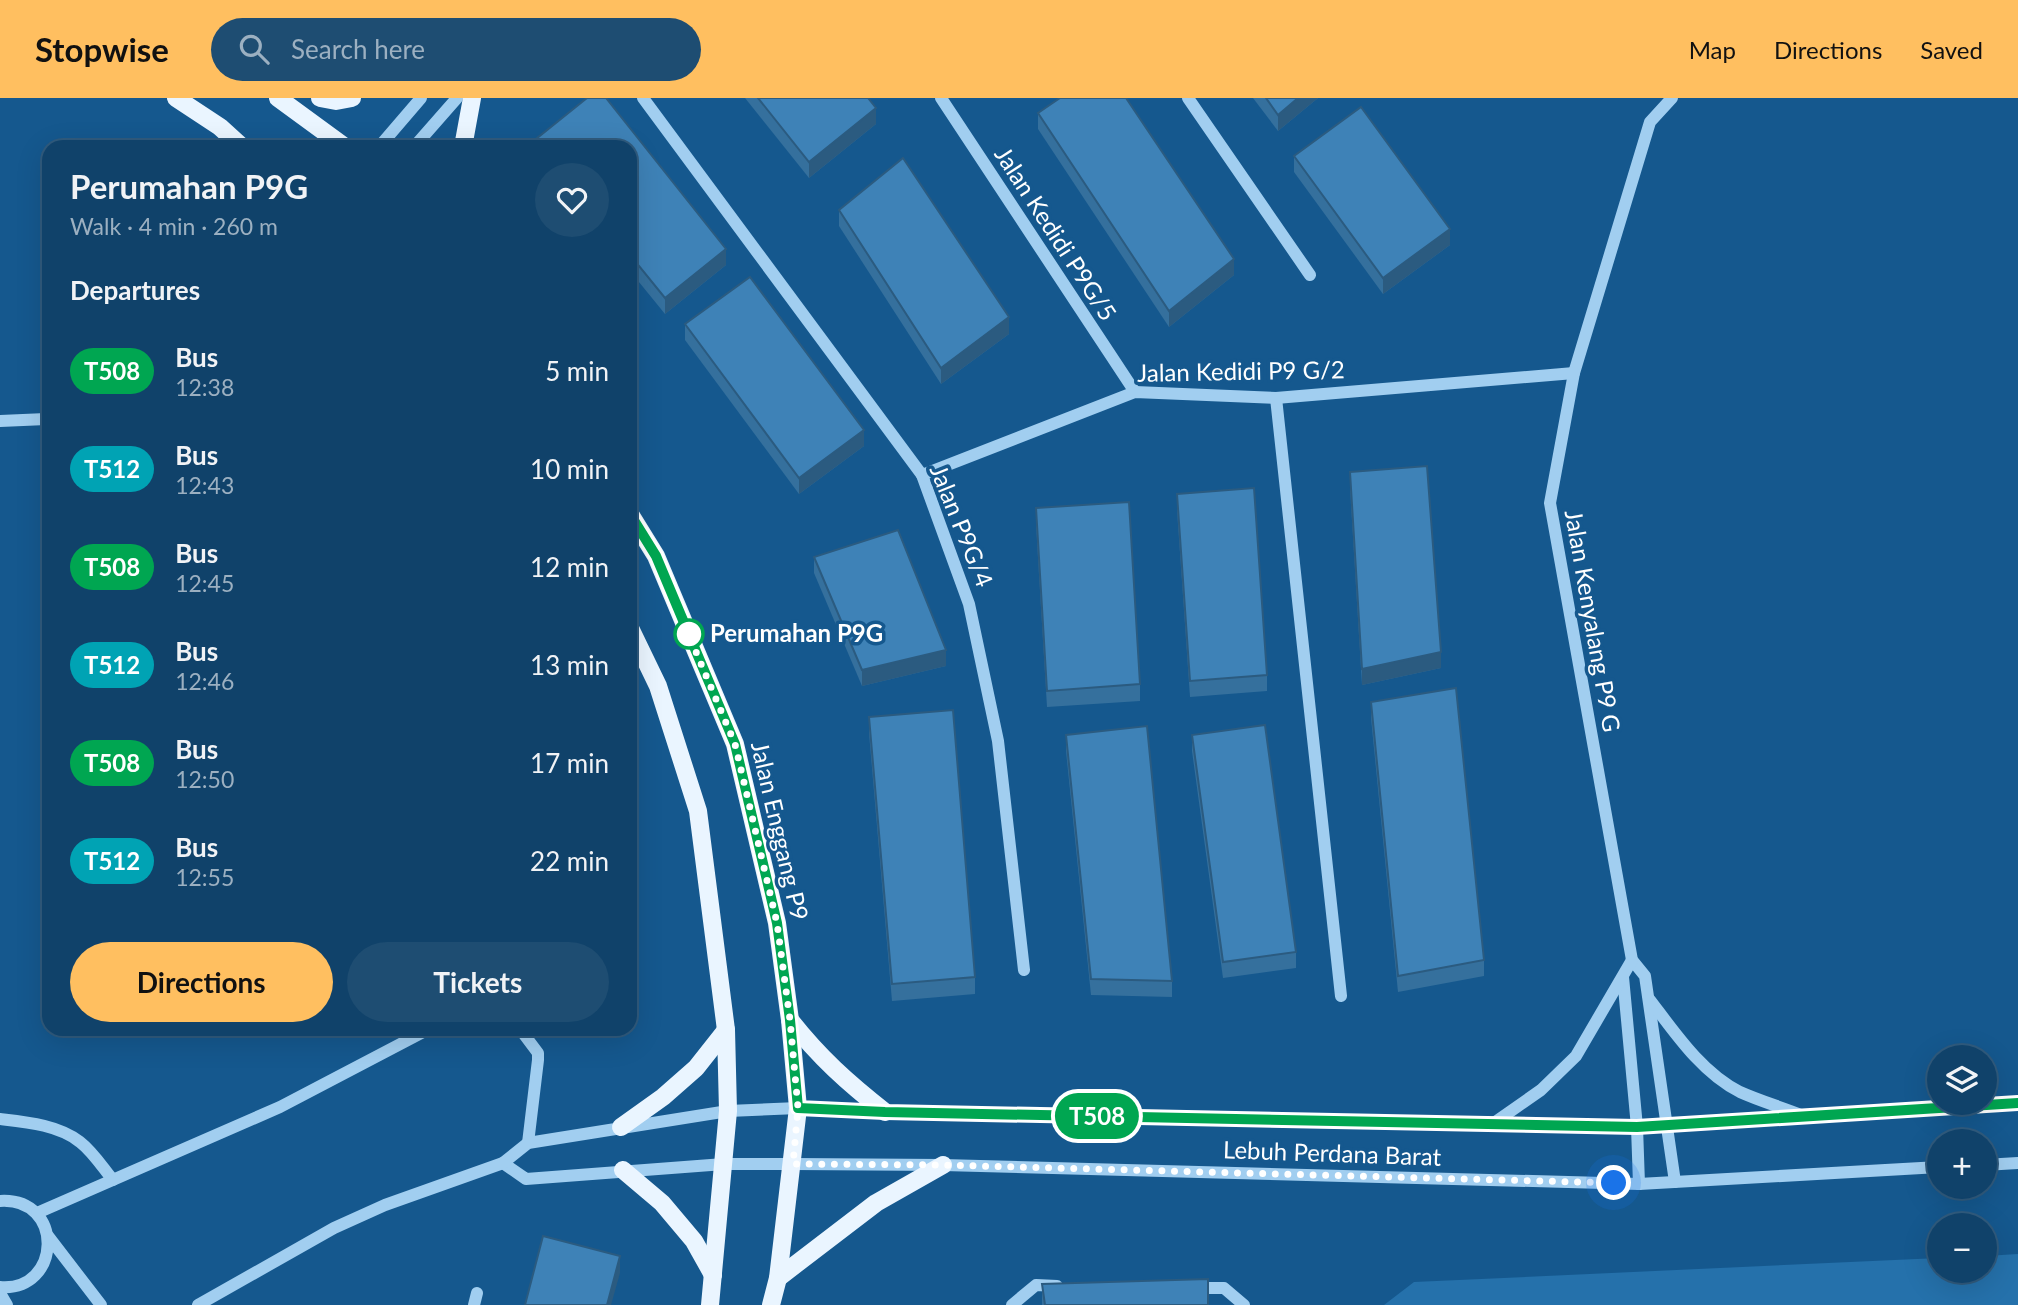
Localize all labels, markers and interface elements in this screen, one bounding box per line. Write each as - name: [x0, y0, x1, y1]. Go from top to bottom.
- search box: [211, 18, 701, 81]
- text: Stopwise: [35, 29, 169, 69]
- icon: search: [235, 30, 273, 68]
- text: Search here: [291, 33, 425, 65]
- text: Map: [1689, 35, 1736, 64]
- text: Directions: [1774, 35, 1882, 64]
- text: Saved: [1920, 35, 1983, 64]
- street label: Jalan Kedidi P9G/5: [989, 141, 1123, 326]
- button: heart: [535, 163, 609, 237]
- text: Perumahan P9G: [70, 166, 308, 206]
- text: Walk · 4 min · 260 m: [70, 212, 278, 240]
- text: Departures: [70, 274, 200, 306]
- text: Bus: [175, 341, 218, 373]
- street label: Jalan Kedidi P9 G/2: [1137, 354, 1345, 387]
- text: 5 min: [545, 355, 609, 387]
- text: T508: [84, 356, 140, 385]
- text: 12:38: [175, 373, 234, 401]
- text: Bus: [175, 439, 218, 471]
- text: 10 min: [530, 453, 609, 485]
- text: T512: [84, 454, 140, 483]
- street label: Jalan P9G/4: [925, 460, 1000, 591]
- text: 12:43: [175, 471, 234, 499]
- street label: Jalan Kenyalang P9 G: [1560, 507, 1627, 734]
- text: Bus: [175, 537, 218, 569]
- text: 12 min: [530, 551, 609, 583]
- text: T508: [84, 552, 140, 581]
- text: 12:45: [175, 569, 234, 597]
- place label: Perumahan P9G: [710, 618, 883, 647]
- marker: Perumahan P9G: [674, 619, 704, 649]
- text: Bus: [175, 635, 218, 667]
- text: 13 min: [530, 649, 609, 681]
- text: T512: [84, 650, 140, 679]
- text: 12:46: [175, 667, 234, 695]
- text: Bus: [175, 733, 218, 765]
- street label: Jalan Enggang P9: [746, 738, 815, 923]
- text: 17 min: [530, 747, 609, 779]
- text: T508: [84, 748, 140, 777]
- text: 12:50: [175, 765, 234, 793]
- text: Bus: [175, 831, 218, 863]
- text: 22 min: [530, 845, 609, 877]
- text: T512: [84, 846, 140, 875]
- text: 12:55: [175, 863, 234, 891]
- button: Directions: [70, 942, 333, 1022]
- button: Tickets: [347, 942, 609, 1022]
- map controls: [1927, 1045, 1997, 1283]
- button: layers: [1927, 1045, 1997, 1115]
- line badge: T508: [1048, 1093, 1146, 1139]
- text: T508: [1069, 1101, 1125, 1130]
- button: +: [1927, 1129, 1997, 1199]
- street label: Lebuh Perdana Barat: [1223, 1134, 1442, 1171]
- your location: [1596, 1165, 1631, 1200]
- button: −: [1927, 1213, 1997, 1283]

